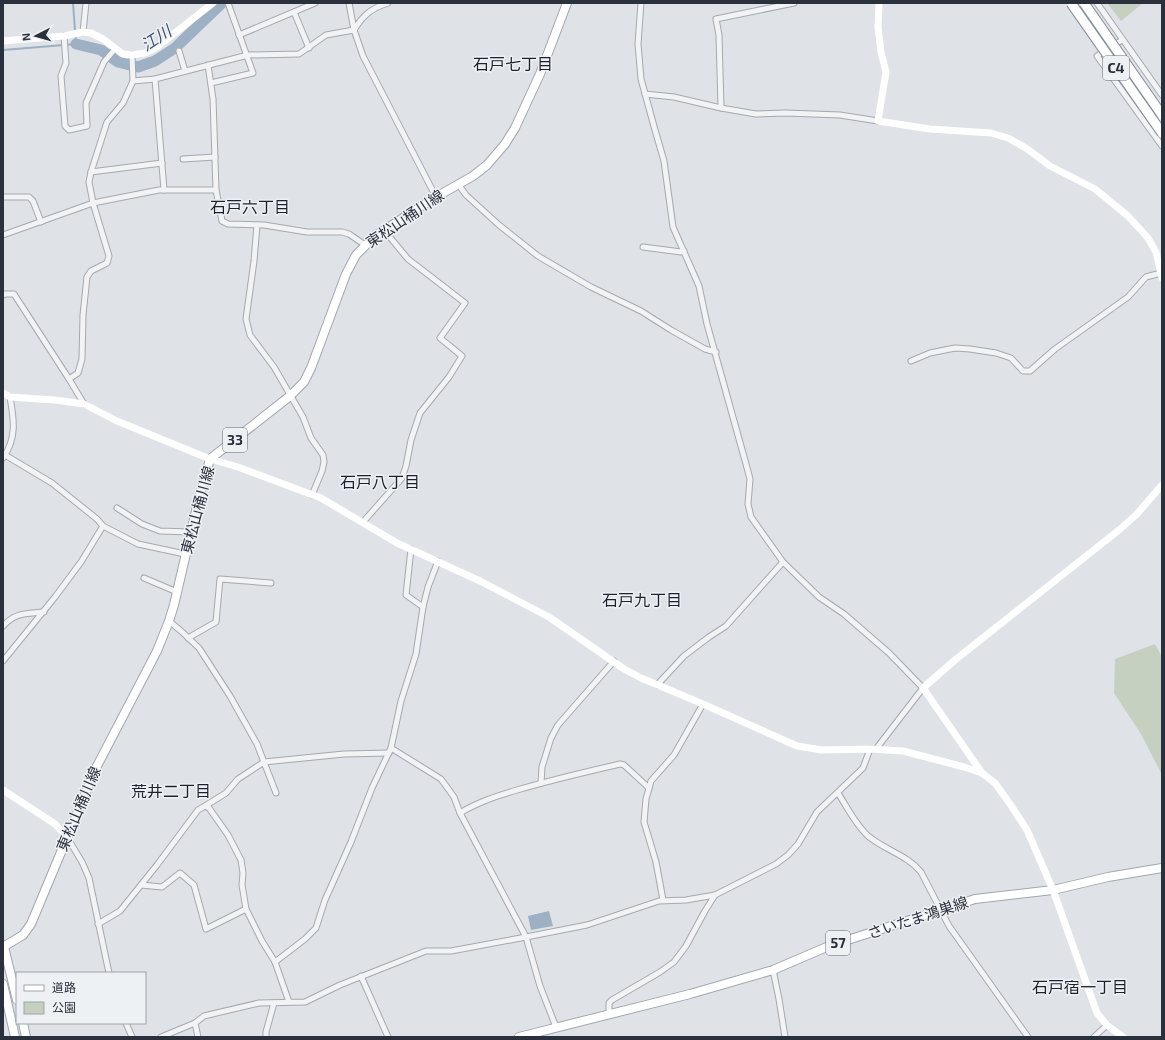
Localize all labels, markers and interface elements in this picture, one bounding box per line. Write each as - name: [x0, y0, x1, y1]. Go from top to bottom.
- north arrow: [16, 16, 56, 56]
- water label: 江川: [137, 20, 176, 54]
- text: N: [19, 32, 32, 42]
- district label: 石戸七丁目: [473, 54, 553, 73]
- road number: C4: [1103, 56, 1129, 80]
- street label: 東松山桶川線: [362, 186, 447, 251]
- district label: 石戸六丁目: [210, 197, 290, 216]
- road number: 33: [223, 428, 247, 452]
- street label: 東松山桶川線: [177, 464, 217, 556]
- district label: 石戸八丁目: [340, 472, 420, 491]
- district label: 石戸九丁目: [602, 590, 682, 609]
- street label: 東松山桶川線: [52, 764, 104, 854]
- district label: 荒井二丁目: [131, 781, 211, 800]
- street label: さいたま鴻巣線: [865, 892, 970, 942]
- road number: 57: [826, 931, 850, 955]
- legend: [16, 972, 146, 1024]
- district label: 石戸宿一丁目: [1032, 977, 1128, 996]
- text: 道路: [52, 980, 76, 994]
- text: 公園: [52, 1000, 76, 1014]

